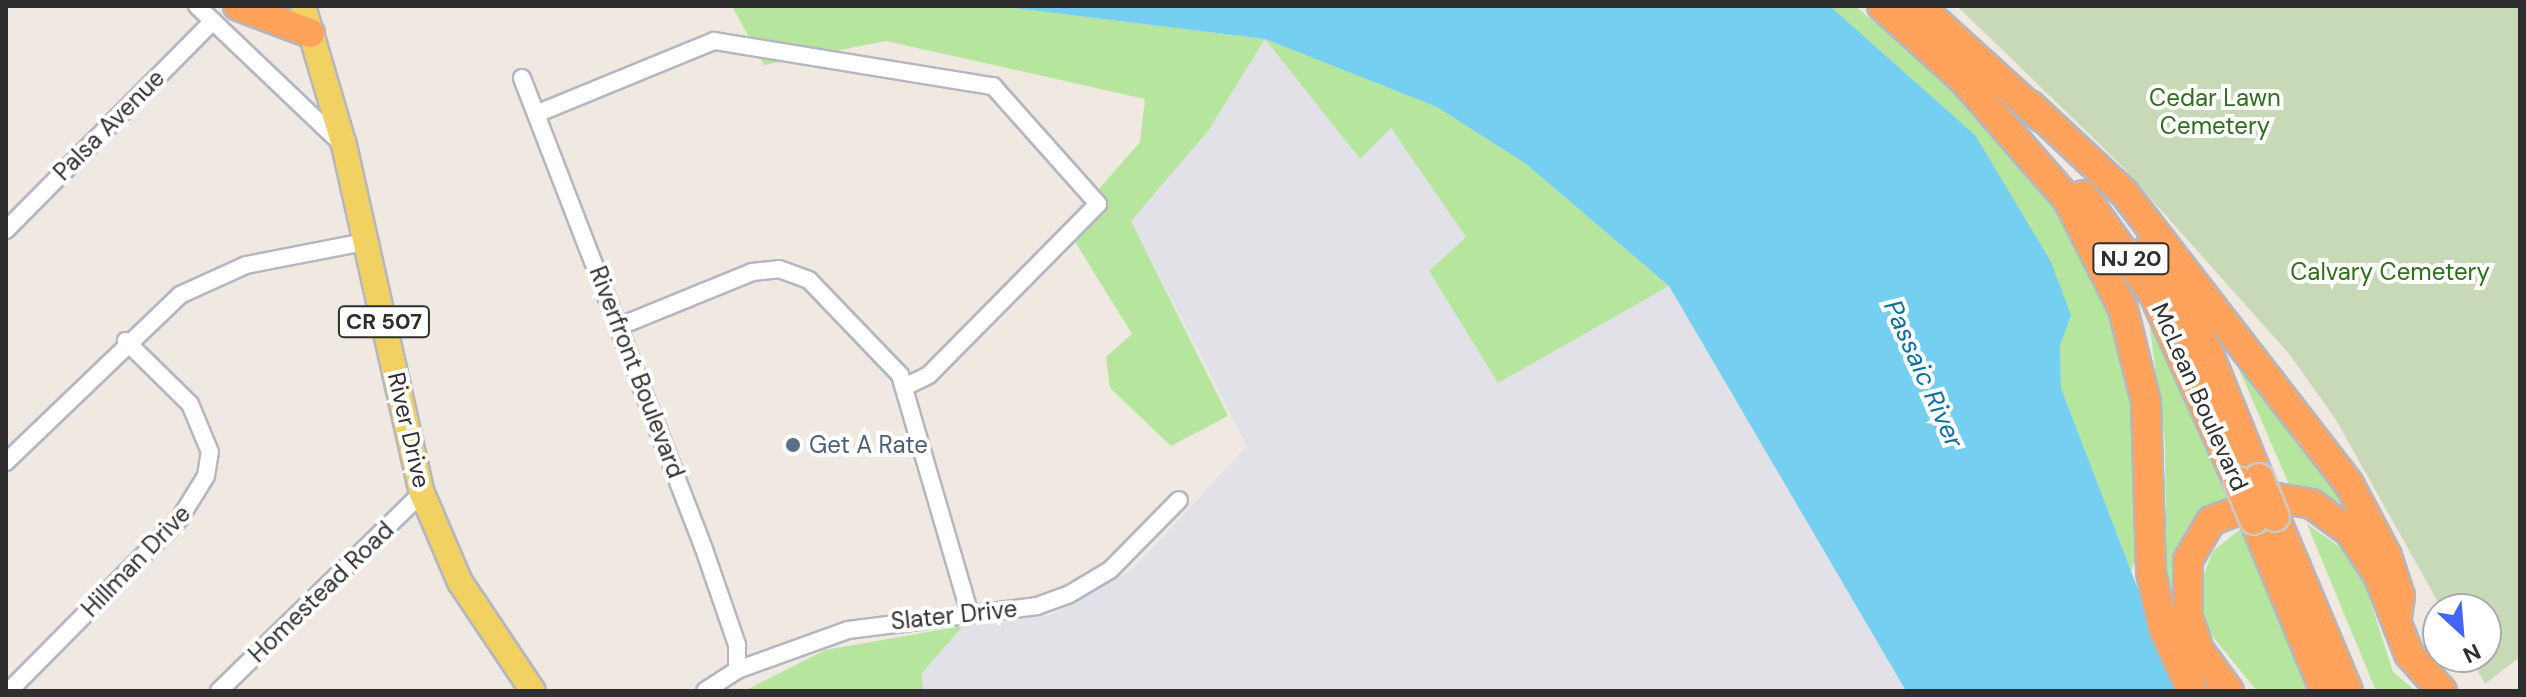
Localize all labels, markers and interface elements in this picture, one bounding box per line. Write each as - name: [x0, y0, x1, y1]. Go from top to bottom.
- street label: Palsa Avenue: [48, 64, 170, 186]
- park label: Cedar Lawn Cemetery: [2149, 84, 2281, 140]
- road number: NJ 20: [2091, 241, 2171, 277]
- park label: Calvary Cemetery: [2290, 258, 2490, 286]
- street label: Riverfront Boulevard: [583, 262, 691, 482]
- water label: Passaic River: [1877, 295, 1969, 453]
- street label: McLean Boulevard: [2146, 299, 2254, 495]
- road number: CR 507: [336, 304, 432, 340]
- street label: River Drive: [382, 369, 436, 491]
- place label: Get A Rate: [809, 431, 928, 459]
- marker: Get A Rate: [784, 436, 802, 454]
- street label: Hillman Drive: [76, 499, 196, 623]
- street label: Homestead Road: [243, 516, 399, 668]
- north arrow: [2422, 593, 2502, 673]
- street label: Slater Drive: [889, 594, 1019, 636]
- text: N: [2458, 637, 2485, 670]

